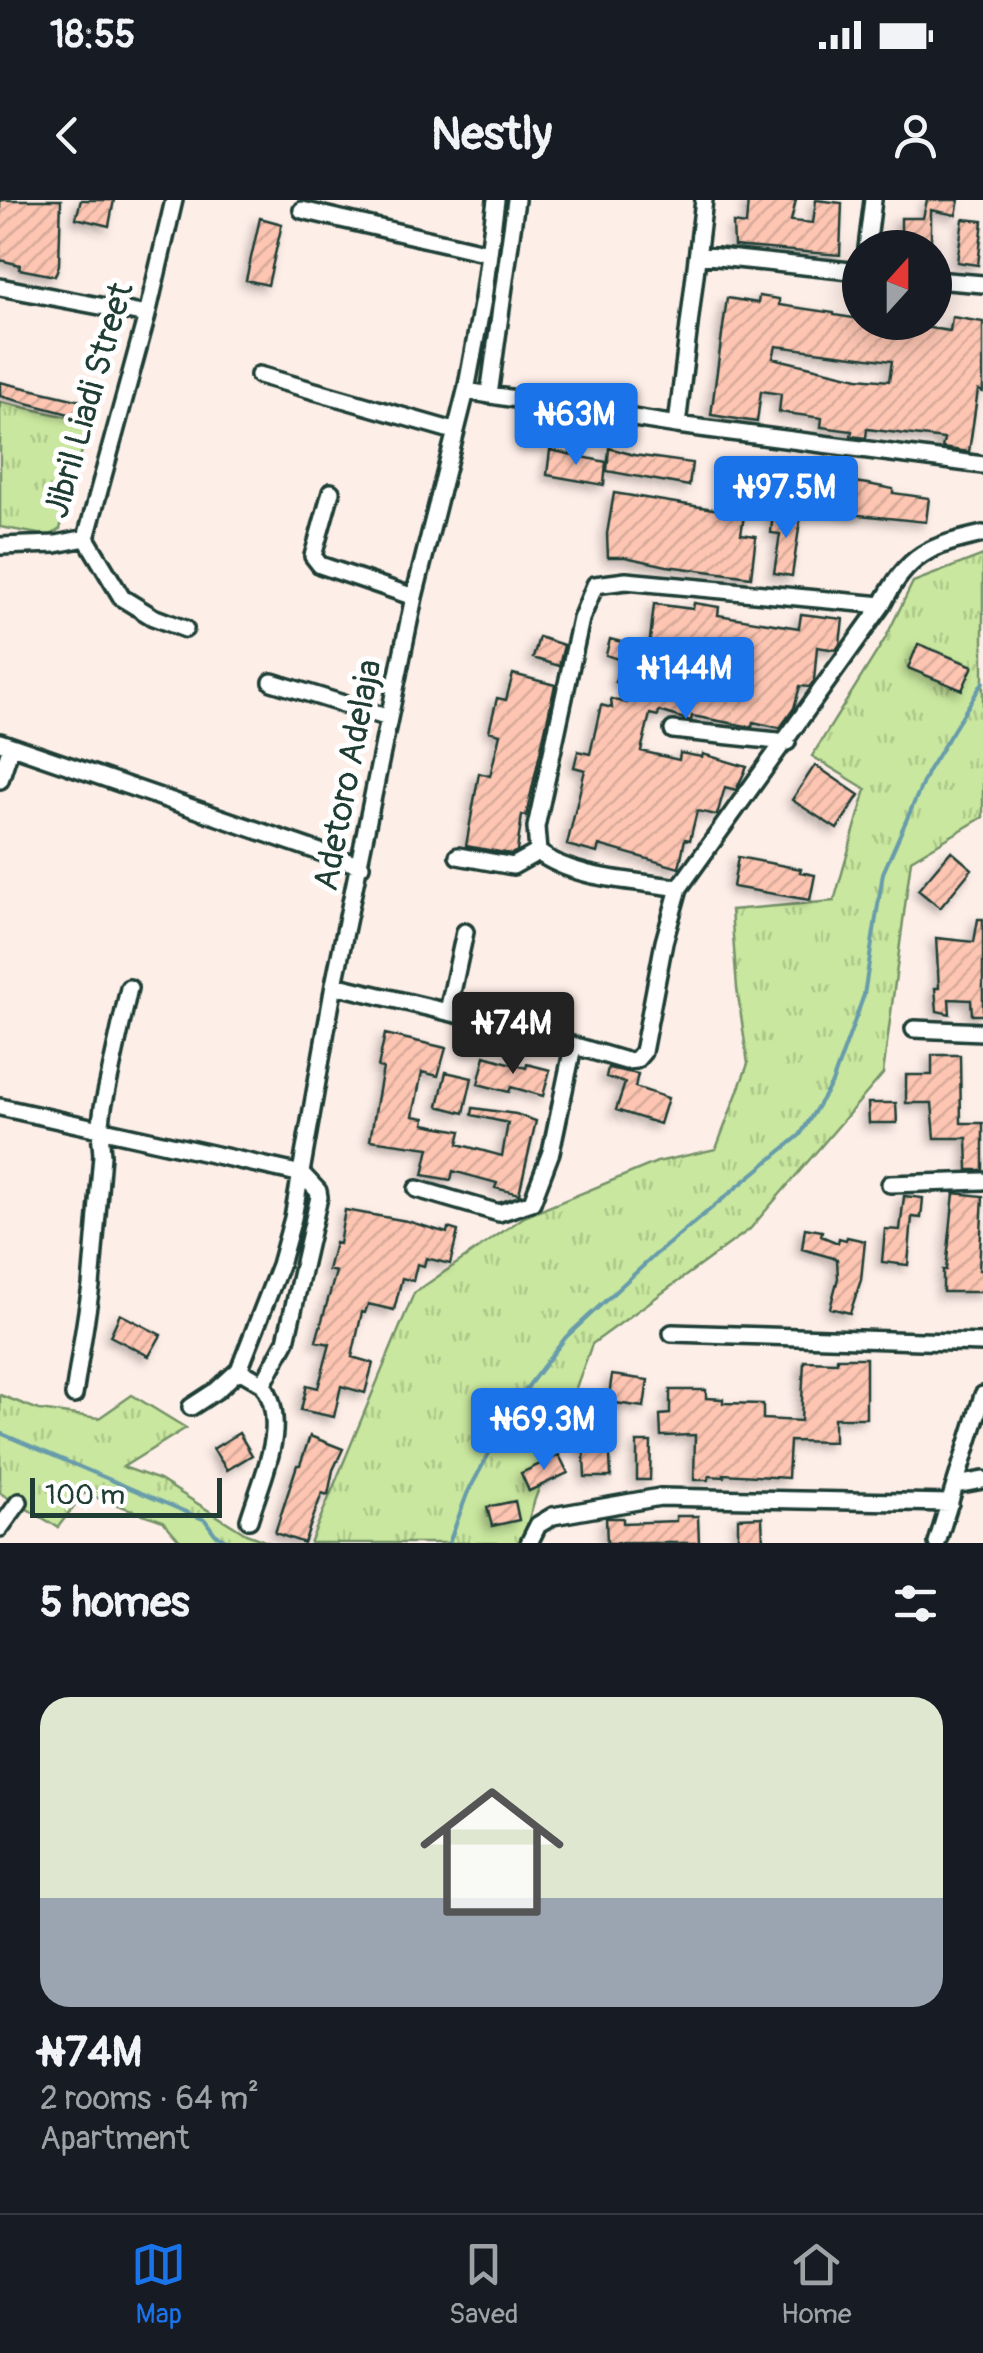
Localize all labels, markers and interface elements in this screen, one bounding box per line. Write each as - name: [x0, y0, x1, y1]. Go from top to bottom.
- text: 18:55: [50, 11, 135, 59]
- text: Nestly: [431, 107, 552, 163]
- icon: back: [40, 108, 95, 163]
- icon: person: [888, 108, 943, 163]
- north arrow: [842, 230, 952, 340]
- map controls: [842, 230, 952, 340]
- street label: Jibril Liadi Street: [34, 277, 144, 523]
- pin: ₦63M: [517, 383, 635, 468]
- text: ₦63M: [537, 395, 615, 435]
- pin: ₦97.5M: [705, 456, 867, 541]
- text: ₦97.5M: [736, 468, 836, 508]
- pin: ₦144M: [616, 637, 756, 722]
- text: ₦144M: [640, 649, 732, 689]
- street label: Adetoro Adelaja: [304, 656, 392, 895]
- pin: ₦74M: [454, 992, 572, 1077]
- text: ₦74M: [474, 1004, 552, 1044]
- pin: ₦69.3M: [463, 1388, 625, 1473]
- text: ₦69.3M: [493, 1400, 595, 1440]
- scale bar: [30, 1473, 222, 1518]
- text: 100 m: [45, 1478, 125, 1513]
- icon: filters: [888, 1576, 943, 1631]
- text: 5 homes: [40, 1577, 190, 1629]
- icon: home: [402, 1762, 582, 1942]
- text: ₦74M: [40, 2027, 142, 2079]
- text: 2 rooms · 64 m²: [40, 2079, 259, 2119]
- text: Apartment: [40, 2119, 189, 2159]
- tab: Map: [131, 2237, 186, 2332]
- tab: Saved: [449, 2237, 518, 2332]
- tab: Home: [781, 2237, 852, 2332]

